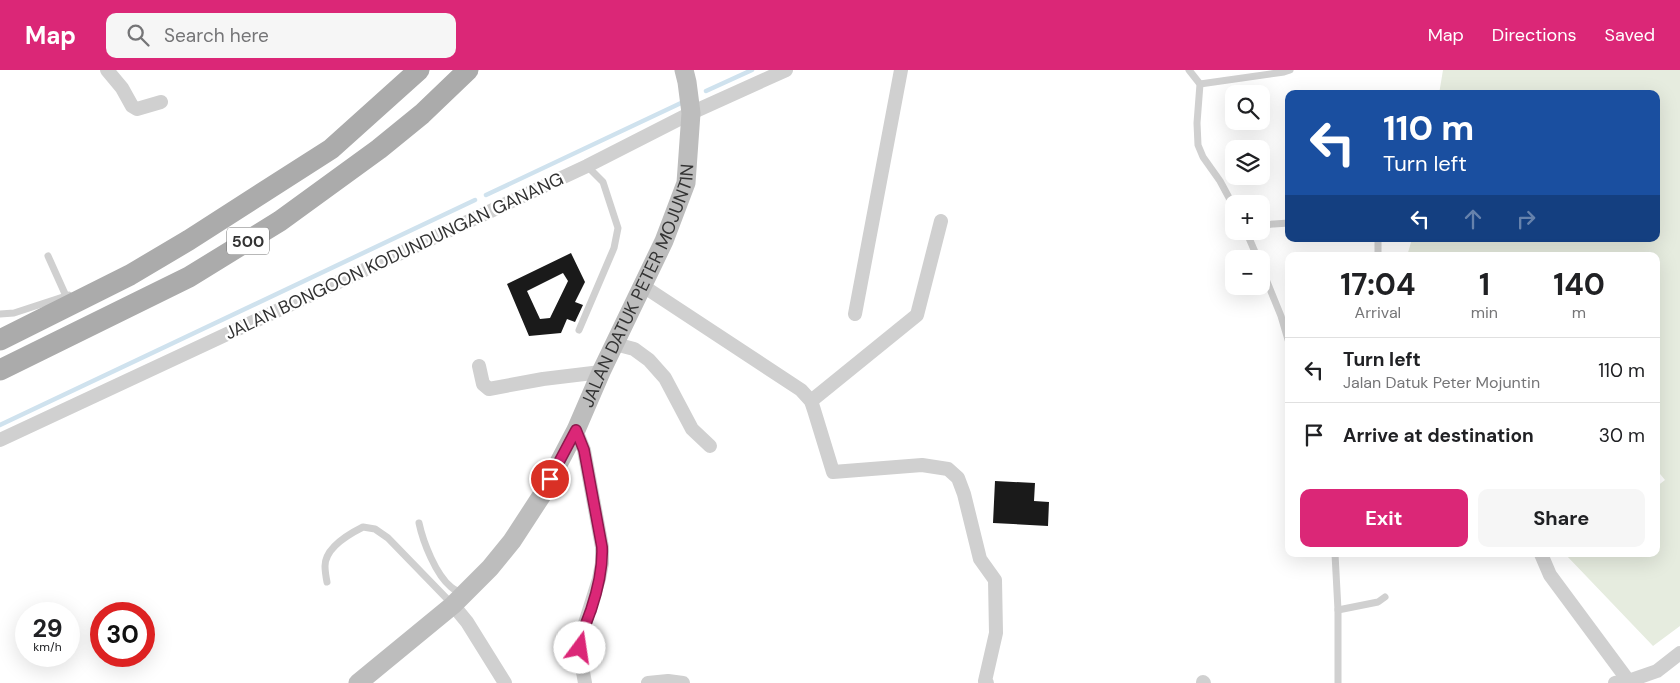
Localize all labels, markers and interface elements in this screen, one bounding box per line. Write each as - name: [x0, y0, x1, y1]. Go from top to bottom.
- search box: [106, 13, 456, 58]
- text: Map: [25, 20, 76, 51]
- icon: search: [124, 21, 152, 49]
- text: Search here: [164, 23, 269, 48]
- text: Map: [1428, 23, 1464, 47]
- text: Directions: [1492, 23, 1577, 47]
- text: Saved: [1605, 23, 1655, 47]
- map controls: [1225, 85, 1270, 295]
- button: search: [1225, 85, 1270, 130]
- text: 110 m: [1383, 105, 1474, 151]
- icon: left: [1300, 110, 1365, 175]
- button: layers: [1225, 140, 1270, 185]
- text: Turn left: [1383, 149, 1467, 178]
- street label: JALAN DATUK PETER MOJUNTIN: [575, 163, 699, 411]
- street label: JALAN BONGOON KODUNDUNGAN GANANG: [221, 167, 567, 345]
- button: +: [1225, 195, 1270, 240]
- icon: left: [1406, 205, 1434, 233]
- icon: ahead: [1459, 205, 1487, 233]
- icon: right: [1512, 205, 1540, 233]
- road number: 500: [227, 228, 269, 255]
- button: −: [1225, 250, 1270, 295]
- text: 17:04: [1340, 265, 1416, 304]
- text: 1: [1479, 265, 1490, 304]
- text: 140: [1553, 265, 1605, 304]
- text: Arrival: [1355, 302, 1401, 323]
- text: min: [1471, 302, 1498, 323]
- text: m: [1572, 302, 1586, 323]
- text: Turn left: [1343, 347, 1421, 372]
- icon: left: [1300, 356, 1328, 384]
- text: 110 m: [1598, 358, 1645, 383]
- text: Jalan Datuk Peter Mojuntin: [1343, 372, 1540, 393]
- icon: arrive: [1300, 421, 1328, 449]
- text: Arrive at destination: [1343, 423, 1534, 448]
- text: 30 m: [1599, 423, 1645, 448]
- pin: [529, 458, 571, 500]
- icon: arrive: [536, 465, 564, 493]
- button: Exit: [1300, 489, 1468, 547]
- button: Share: [1478, 489, 1645, 547]
- speed limit sign: 30: [90, 602, 155, 667]
- text: 29: [32, 612, 63, 645]
- position arrow: [553, 621, 605, 673]
- text: km/h: [33, 639, 62, 655]

